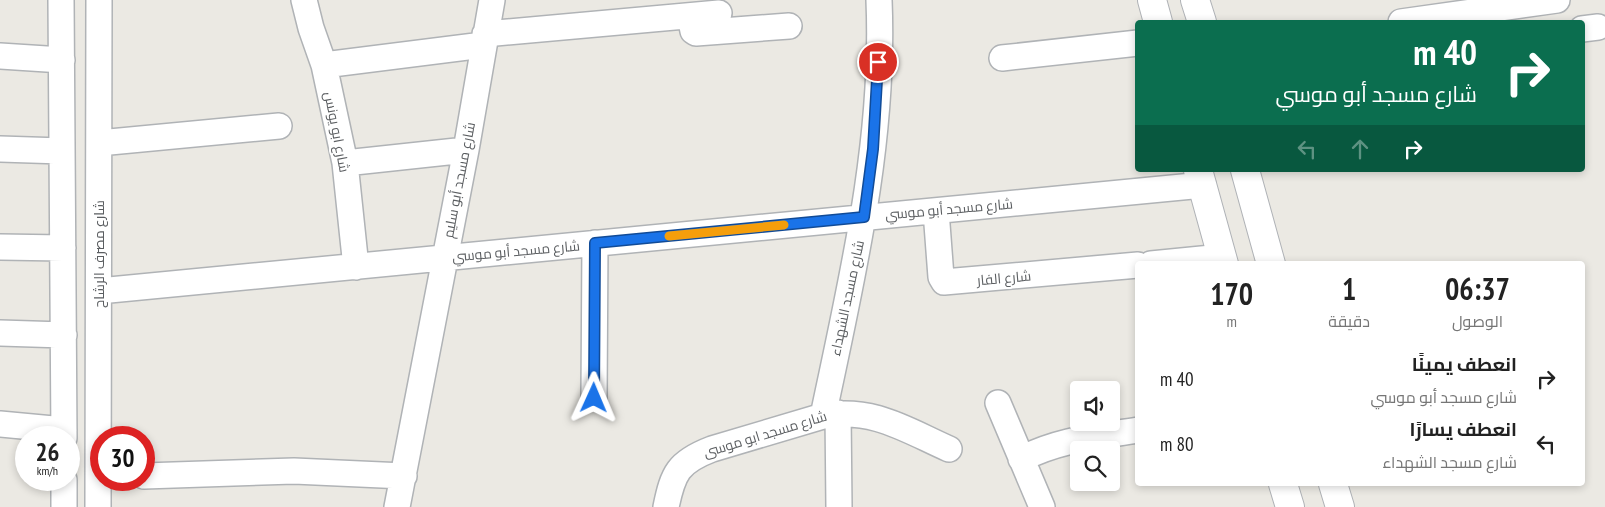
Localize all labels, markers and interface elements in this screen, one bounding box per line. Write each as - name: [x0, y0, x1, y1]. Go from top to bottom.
- text: 40 m: [1413, 29, 1477, 75]
- icon: right: [1495, 40, 1560, 105]
- pin: [857, 41, 899, 83]
- icon: arrive: [864, 48, 892, 76]
- text: شارع مسجد أبو موسي: [1275, 80, 1477, 108]
- street label: شارع ابو يونس: [320, 90, 354, 174]
- street label: شارع مسجد أبو سليم: [439, 120, 480, 240]
- icon: left: [1293, 135, 1321, 163]
- icon: ahead: [1346, 135, 1374, 163]
- icon: right: [1399, 135, 1427, 163]
- street label: شارع مسجد أبو موسي: [884, 194, 1014, 226]
- street label: شارع مصرف الرشاح: [90, 200, 108, 308]
- street label: شارع مسجد أبو موسي: [451, 236, 581, 268]
- street label: شارع مسجد الشهداء: [826, 239, 868, 357]
- street label: شارع الفار: [975, 267, 1032, 289]
- text: 1: [1342, 269, 1356, 308]
- text: 06:37: [1445, 269, 1510, 308]
- text: 170: [1210, 274, 1253, 313]
- text: m: [1226, 311, 1237, 331]
- text: دقيقة: [1328, 311, 1370, 331]
- text: الوصول: [1452, 311, 1503, 331]
- text: انعطف يمينًا: [1412, 352, 1517, 376]
- icon: right: [1532, 365, 1560, 393]
- text: 40 m: [1160, 367, 1194, 391]
- position arrow: [567, 371, 619, 423]
- map controls: [1070, 381, 1120, 491]
- button: sound: [1070, 381, 1120, 431]
- text: شارع مسجد أبو موسي: [1370, 387, 1517, 407]
- street label: شارع مسجد ابو موسى: [701, 407, 829, 461]
- text: انعطف يسارًا: [1409, 417, 1517, 441]
- speed limit sign: 30: [90, 426, 155, 491]
- icon: left: [1532, 430, 1560, 458]
- text: 80 m: [1160, 432, 1194, 456]
- text: 26: [36, 436, 59, 468]
- button: search: [1070, 441, 1120, 491]
- text: شارع مسجد الشهداء: [1382, 452, 1517, 472]
- text: km/h: [37, 463, 58, 478]

